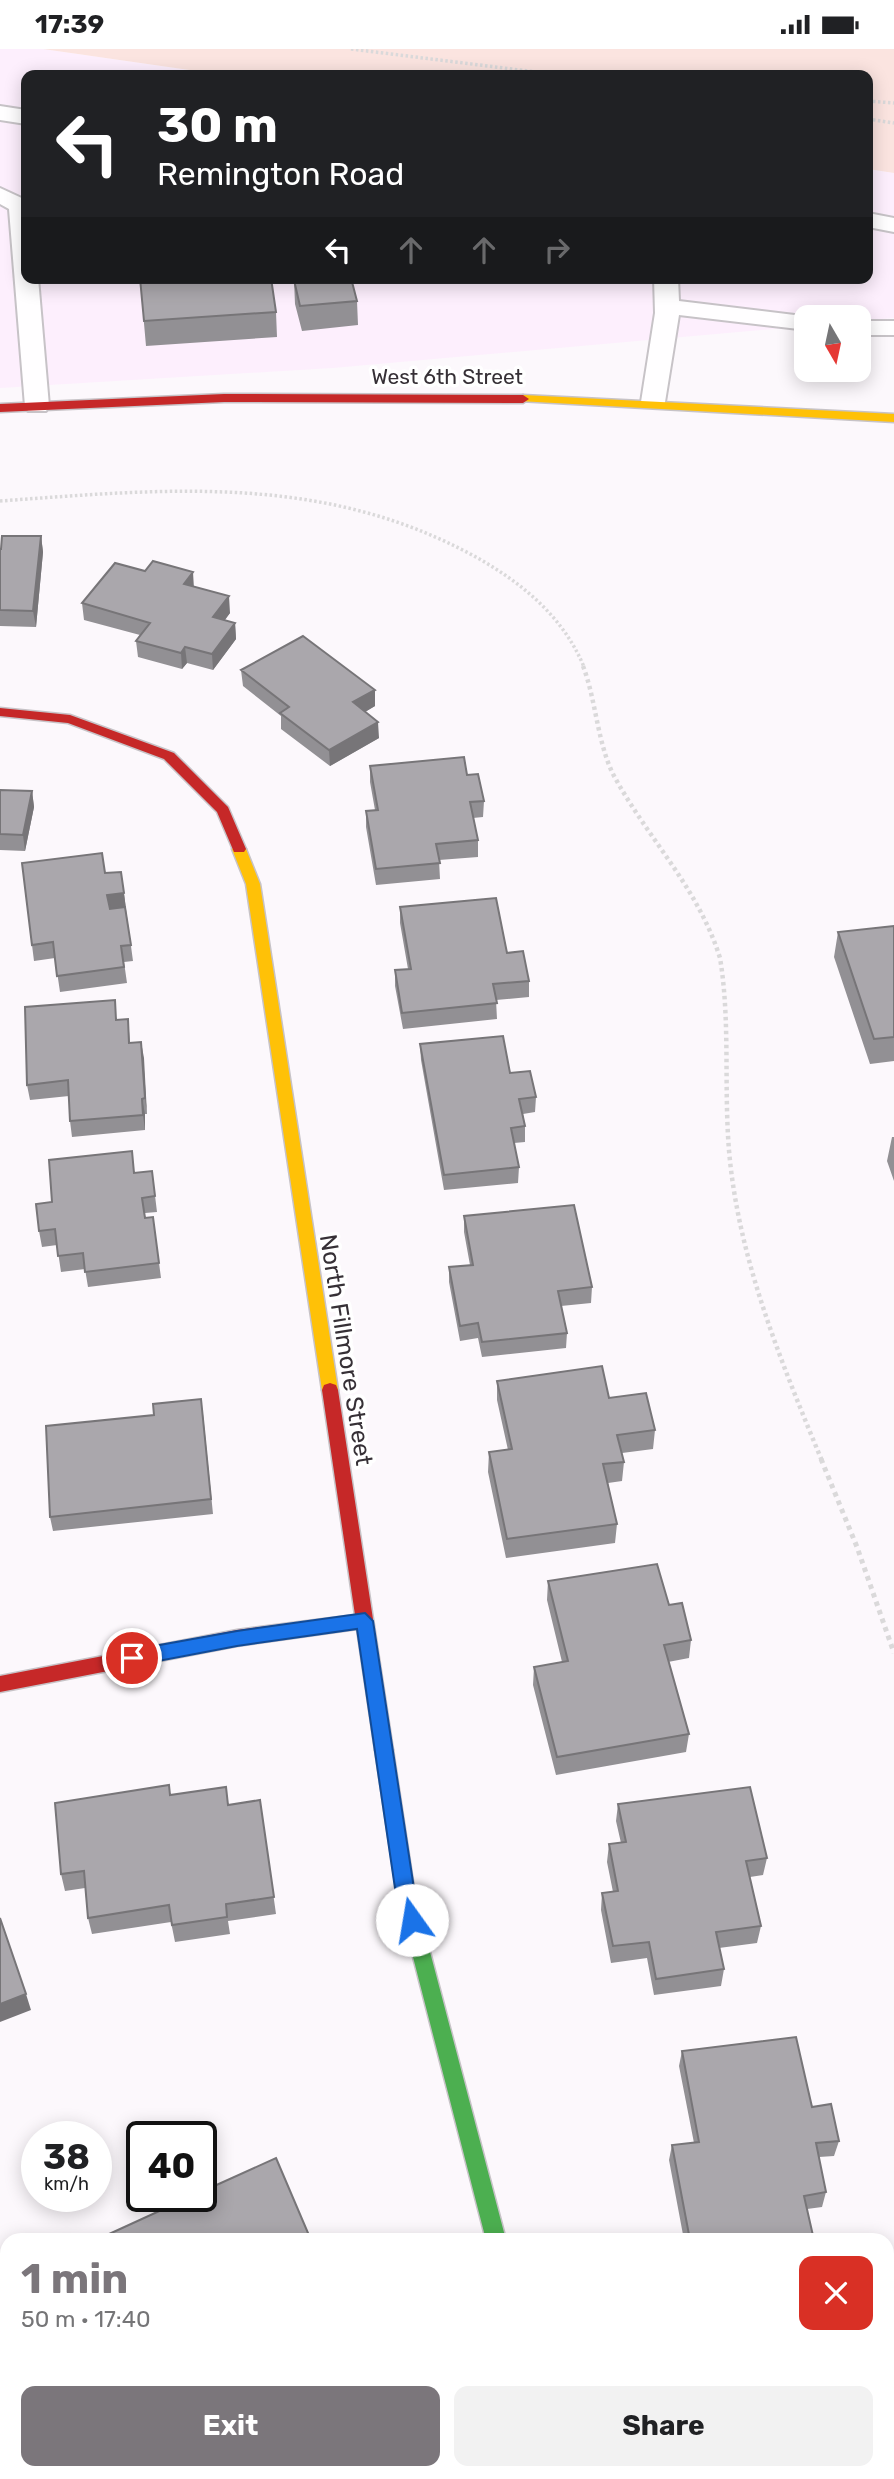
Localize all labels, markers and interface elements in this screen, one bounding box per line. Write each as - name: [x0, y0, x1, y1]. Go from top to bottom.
- text: 17:39: [35, 9, 104, 40]
- text: 30 m: [157, 96, 278, 154]
- icon: left: [42, 98, 133, 189]
- text: Remington Road: [157, 155, 404, 193]
- icon: left: [319, 231, 357, 269]
- icon: ahead: [392, 231, 430, 269]
- icon: ahead: [465, 231, 503, 269]
- icon: right: [538, 231, 576, 269]
- north arrow: [794, 305, 872, 381]
- map controls: [794, 305, 871, 382]
- street label: West 6th Street: [371, 364, 523, 389]
- street label: North Fillmore Street: [314, 1232, 378, 1468]
- pin: [102, 1628, 162, 1688]
- icon: arrive: [113, 1639, 151, 1677]
- position arrow: [375, 1883, 449, 1957]
- speed limit sign: 40: [126, 2121, 217, 2212]
- text: 38: [43, 2136, 90, 2178]
- text: km/h: [44, 2173, 89, 2195]
- text: 1 min: [21, 2254, 128, 2304]
- button: close: [799, 2256, 873, 2330]
- text: 50 m · 17:40: [21, 2305, 151, 2333]
- button: Exit: [21, 2386, 440, 2466]
- button: Share: [454, 2386, 873, 2466]

